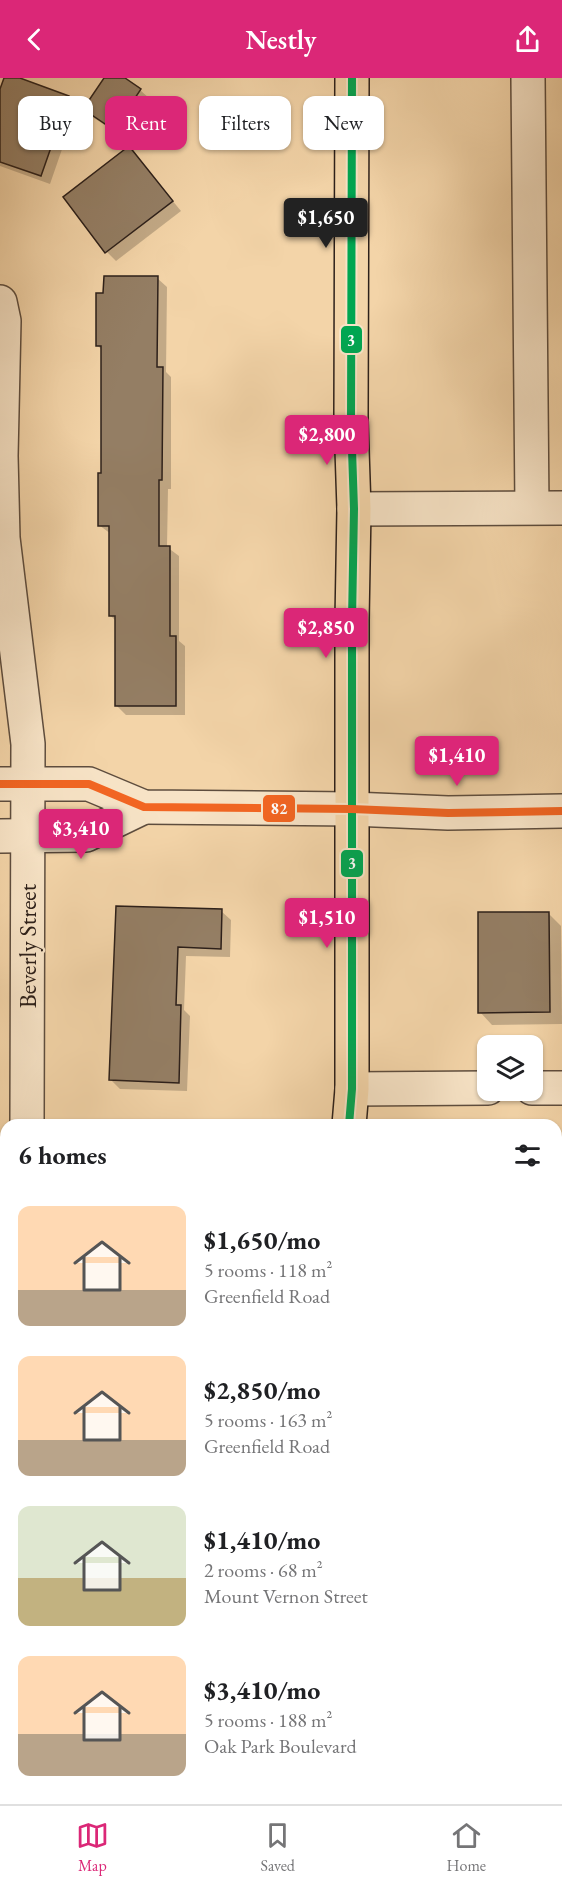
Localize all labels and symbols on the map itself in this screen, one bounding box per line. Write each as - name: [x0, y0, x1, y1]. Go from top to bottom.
- pin: $1,650: [277, 198, 375, 249]
- line badge: 3: [340, 325, 363, 354]
- text: 3: [347, 330, 355, 351]
- pin: $2,800: [278, 415, 376, 466]
- pin: $2,850: [277, 608, 375, 659]
- pin: $1,410: [408, 736, 506, 787]
- line badge: 82: [262, 794, 296, 823]
- text: 82: [271, 798, 288, 819]
- pin: $3,410: [32, 809, 130, 860]
- line badge: 3: [340, 849, 364, 878]
- text: 3: [348, 853, 356, 874]
- street label: Beverly Street: [12, 883, 43, 1008]
- pin: $1,510: [278, 898, 376, 949]

